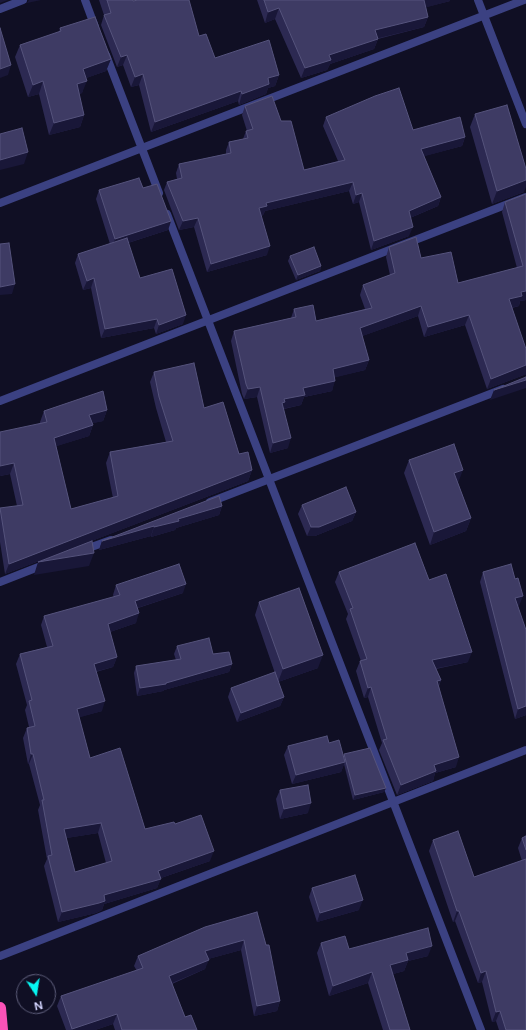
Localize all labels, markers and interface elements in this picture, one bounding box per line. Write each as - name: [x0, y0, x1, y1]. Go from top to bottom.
- north arrow: [16, 974, 56, 1014]
- text: N: [33, 998, 44, 1012]

